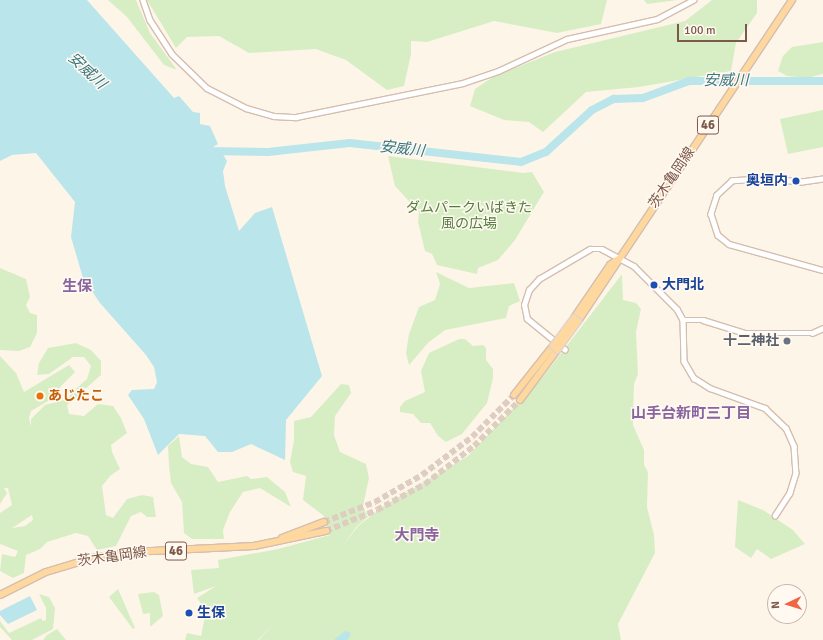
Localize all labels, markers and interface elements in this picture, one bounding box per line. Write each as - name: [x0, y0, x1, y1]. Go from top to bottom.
- scale bar: [679, 16, 749, 42]
- text: 100 m: [684, 23, 716, 38]
- water label: 安威川: [64, 49, 110, 93]
- water label: 安威川: [704, 72, 748, 90]
- road number: 46: [696, 114, 720, 136]
- water label: 安威川: [379, 138, 425, 160]
- street label: 茨木亀岡線: [645, 144, 699, 212]
- place label: 奥垣内: [746, 173, 788, 189]
- marker: 奥垣内: [791, 176, 801, 186]
- park label: ダムパークいばきた 風の広場: [406, 200, 532, 232]
- place label: 大門北: [662, 277, 704, 293]
- district label: 生保: [62, 278, 92, 296]
- marker: 大門北: [649, 280, 659, 290]
- place label: 十二神社: [723, 333, 779, 349]
- marker: 十二神社: [782, 336, 792, 346]
- place label: あじたこ: [48, 388, 104, 404]
- marker: あじたこ: [35, 391, 45, 401]
- district label: 山手台新町三丁目: [631, 405, 751, 423]
- district label: 大門寺: [395, 527, 439, 545]
- road number: 46: [164, 540, 188, 562]
- street label: 茨木亀岡線: [76, 544, 148, 570]
- north arrow: [767, 584, 807, 624]
- text: N: [769, 601, 782, 609]
- place label: 生保: [197, 605, 225, 621]
- marker: 生保: [184, 608, 194, 618]

